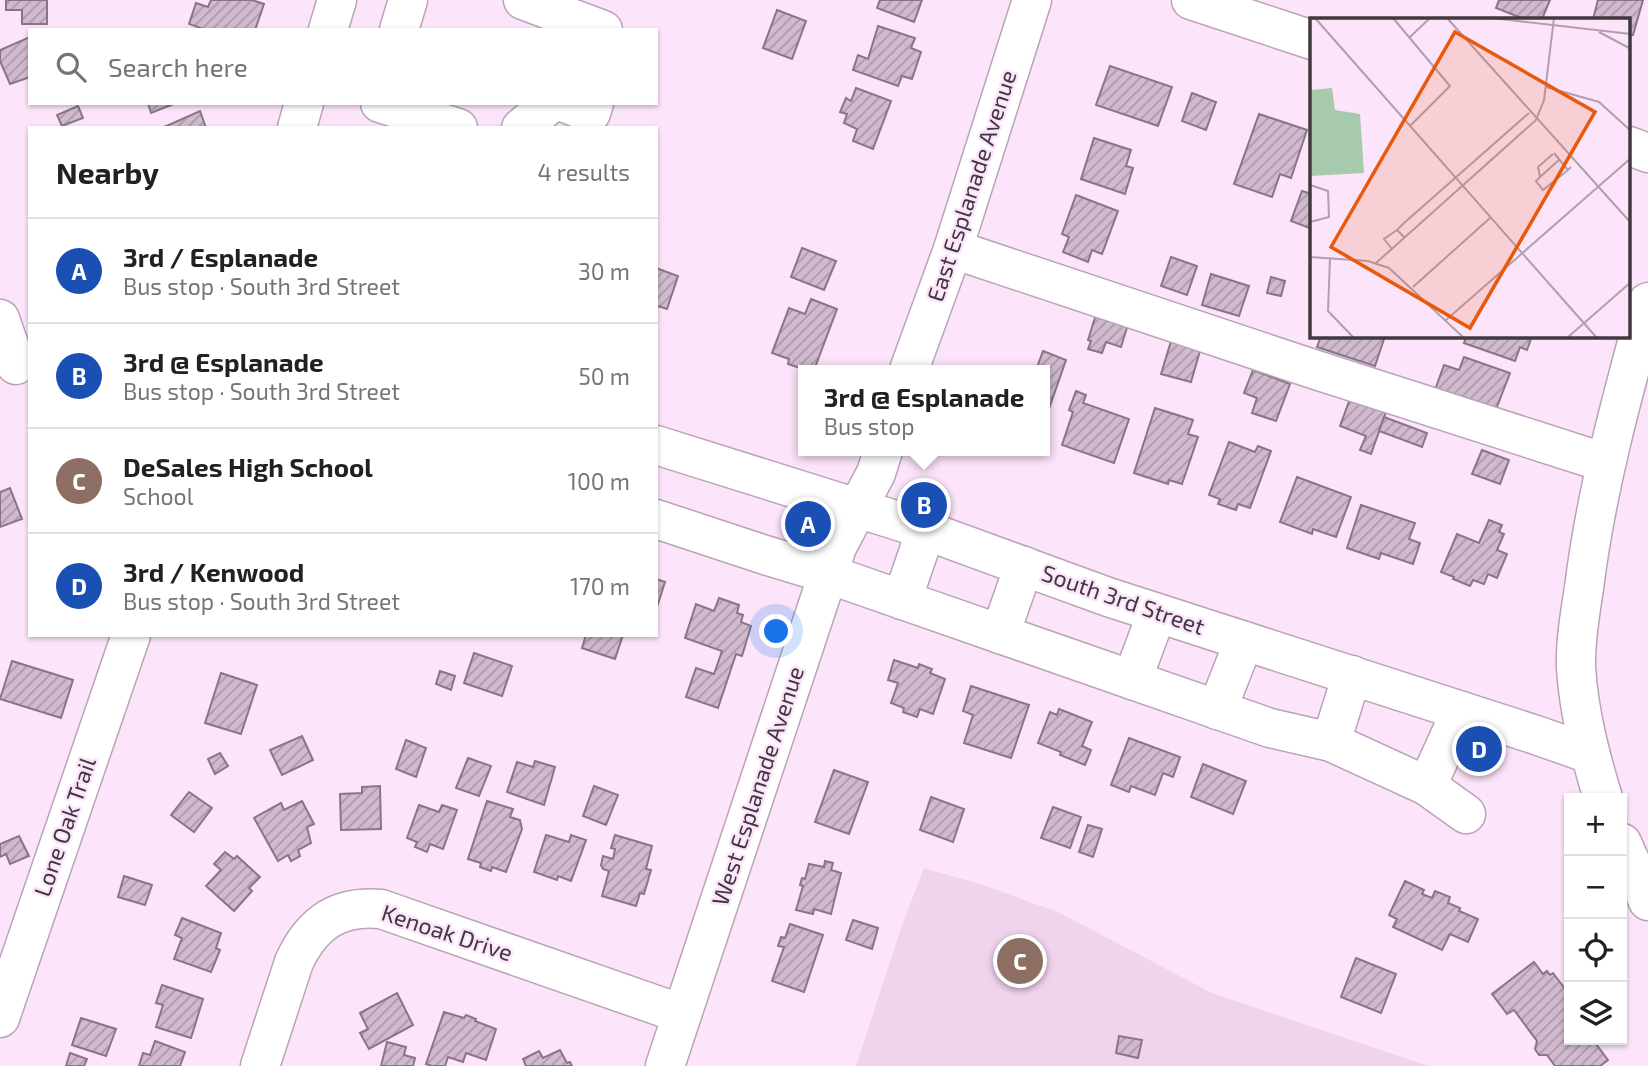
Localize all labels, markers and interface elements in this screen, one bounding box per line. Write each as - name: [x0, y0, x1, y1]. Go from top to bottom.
- inset map: [1310, 18, 1630, 338]
- search box: [28, 28, 658, 105]
- icon: search: [52, 48, 90, 86]
- text: Search here: [108, 51, 248, 82]
- street label: East Esplanade Avenue: [920, 66, 1022, 305]
- text: Nearby: [56, 154, 159, 190]
- text: 4 results: [538, 158, 630, 186]
- text: 3rd / Esplanade: [123, 241, 318, 272]
- text: A: [71, 257, 87, 285]
- text: 30 m: [578, 257, 630, 285]
- text: Bus stop · South 3rd Street: [123, 272, 400, 300]
- text: 3rd @ Esplanade: [123, 346, 324, 377]
- text: B: [72, 362, 86, 390]
- text: 50 m: [579, 362, 630, 390]
- popup: [798, 365, 1050, 456]
- text: Bus stop · South 3rd Street: [123, 377, 400, 405]
- text: 3rd @ Esplanade: [824, 381, 1024, 412]
- text: Bus stop: [824, 412, 915, 440]
- text: DeSales High School: [123, 451, 373, 482]
- text: C: [72, 467, 86, 495]
- text: 100 m: [568, 467, 630, 495]
- pin: B: [901, 479, 947, 531]
- text: School: [123, 482, 193, 510]
- pin: A: [785, 498, 831, 550]
- text: 3rd / Kenwood: [123, 556, 304, 587]
- street label: South 3rd Street: [1038, 558, 1209, 640]
- text: D: [71, 572, 87, 600]
- text: 170 m: [570, 572, 630, 600]
- text: Bus stop · South 3rd Street: [123, 587, 400, 615]
- your location: [759, 614, 793, 648]
- street label: West Esplanade Avenue: [705, 663, 809, 909]
- pin: D: [1456, 723, 1502, 775]
- street label: Lone Oak Trail: [27, 753, 101, 900]
- map controls: [1564, 793, 1627, 1045]
- button: +: [1564, 793, 1627, 856]
- button: −: [1564, 856, 1627, 919]
- street label: Kenoak Drive: [378, 898, 516, 966]
- button: locate: [1564, 919, 1627, 982]
- pin: C: [997, 935, 1043, 987]
- button: layers: [1564, 982, 1627, 1045]

